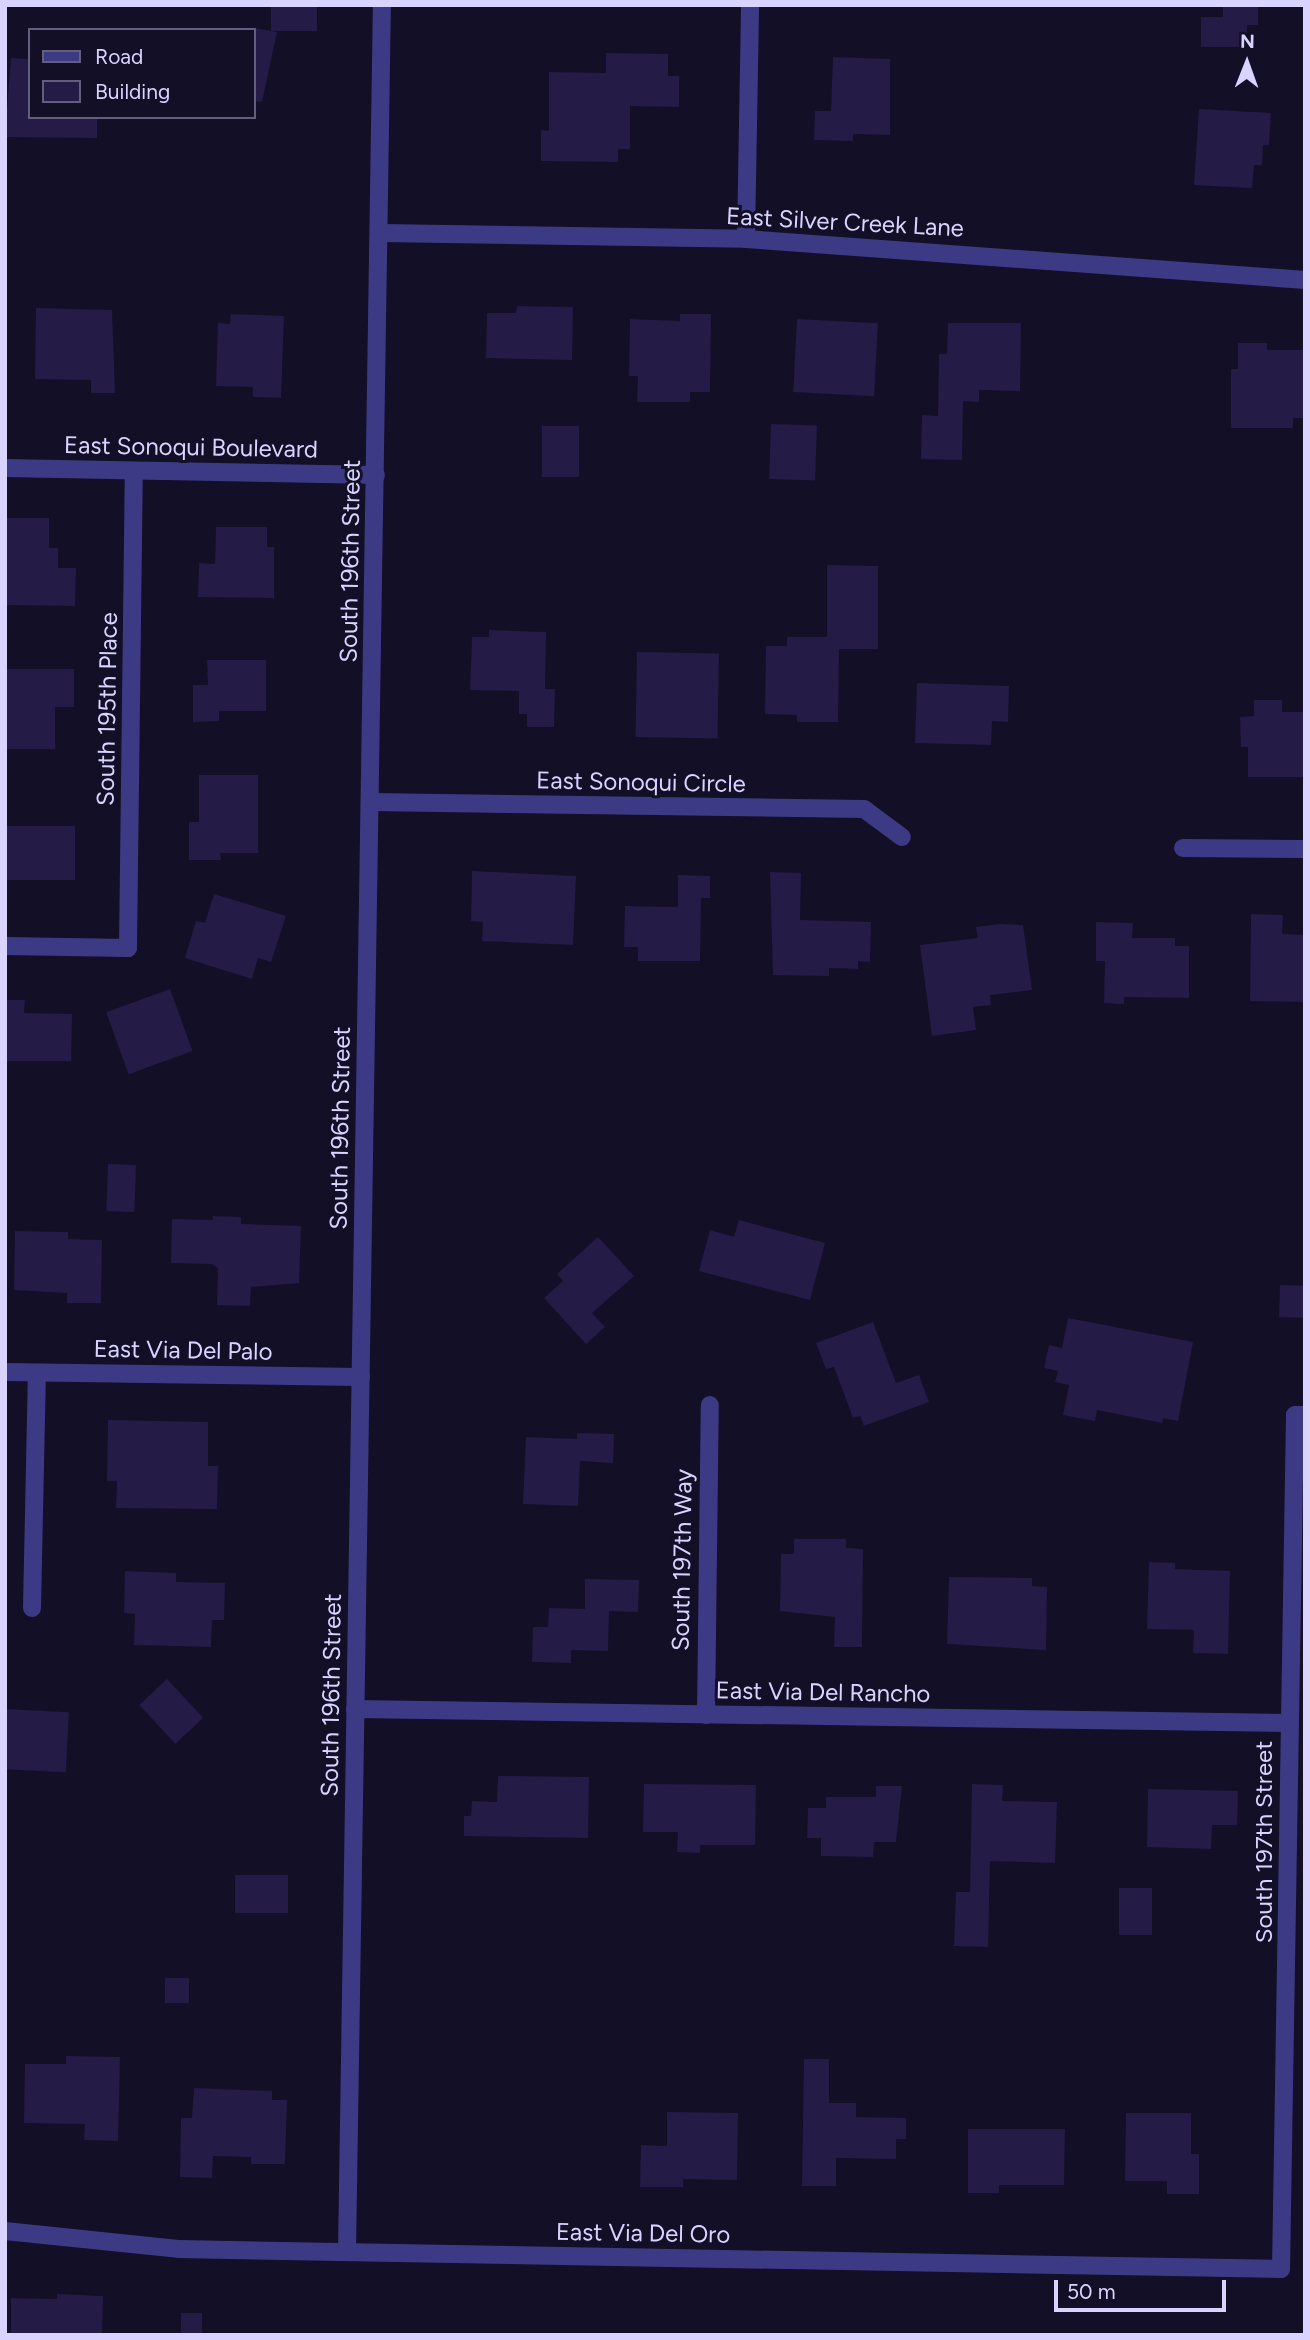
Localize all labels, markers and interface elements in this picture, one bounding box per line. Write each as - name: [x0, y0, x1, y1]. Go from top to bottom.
- legend: [28, 28, 256, 119]
- north arrow: [1212, 28, 1282, 98]
- text: N: [1240, 30, 1255, 53]
- text: Road: [95, 44, 143, 69]
- text: Building: [95, 79, 170, 104]
- street label: East Silver Creek Lane: [725, 201, 965, 243]
- street label: East Sonoqui Boulevard: [64, 430, 318, 464]
- street label: South 196th Street: [334, 459, 366, 663]
- street label: South 195th Place: [91, 612, 123, 806]
- street label: East Sonoqui Circle: [536, 766, 746, 798]
- street label: South 196th Street: [324, 1026, 356, 1230]
- street label: East Via Del Palo: [93, 1334, 273, 1366]
- street label: South 197th Way: [666, 1469, 698, 1651]
- street label: South 196th Street: [315, 1593, 347, 1797]
- street label: East Via Del Rancho: [715, 1676, 931, 1708]
- street label: South 197th Street: [1250, 1741, 1278, 1943]
- street label: East Via Del Oro: [556, 2217, 730, 2249]
- scale bar: [1058, 2266, 1230, 2310]
- text: 50 m: [1067, 2279, 1116, 2304]

